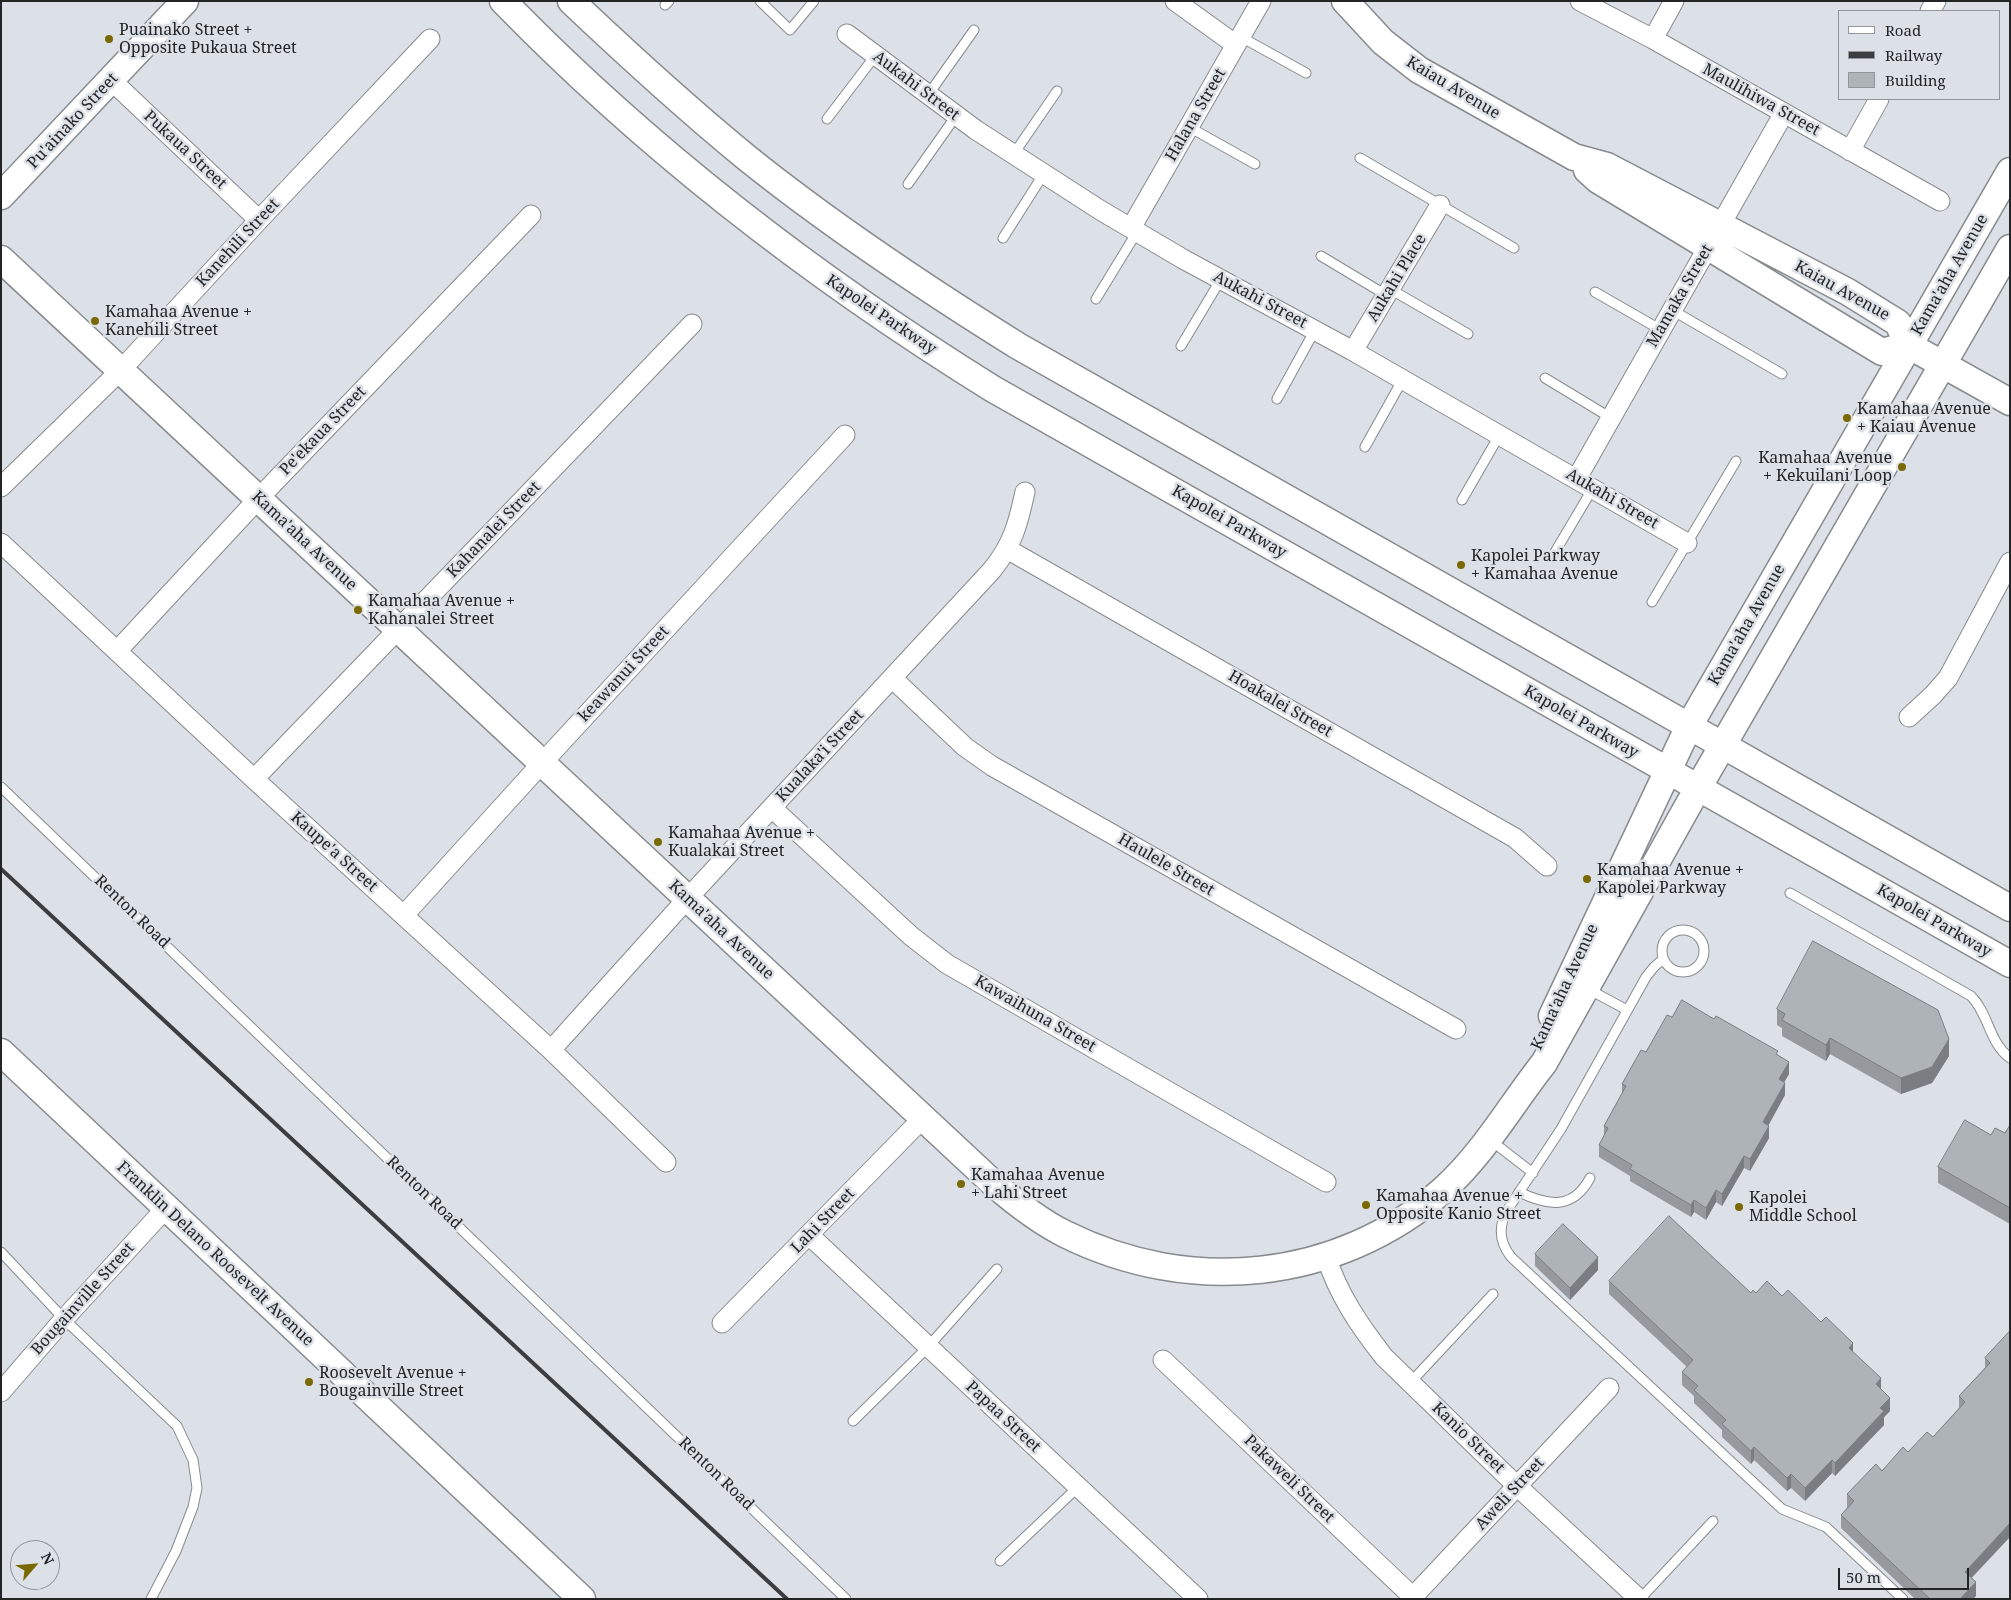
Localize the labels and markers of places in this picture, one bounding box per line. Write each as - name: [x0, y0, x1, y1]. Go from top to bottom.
- place label: Puainako Street + Opposite Pukaua Street: [119, 20, 297, 58]
- marker: Puainako Street + Opposite Pukaua Street: [103, 33, 115, 45]
- place label: Kamahaa Avenue + Kanehili Street: [105, 302, 252, 340]
- marker: Kamahaa Avenue + Kanehili Street: [89, 315, 101, 327]
- place label: Kamahaa Avenue + Kaiau Avenue: [1857, 399, 1991, 437]
- marker: Kamahaa Avenue + Kaiau Avenue: [1841, 412, 1853, 424]
- place label: Kamahaa Avenue + Kekuilani Loop: [1758, 448, 1892, 486]
- marker: Kamahaa Avenue + Kekuilani Loop: [1896, 461, 1908, 473]
- place label: Kapolei Parkway + Kamahaa Avenue: [1471, 546, 1618, 584]
- marker: Kapolei Parkway + Kamahaa Avenue: [1455, 559, 1467, 571]
- place label: Kamahaa Avenue + Kahanalei Street: [368, 591, 515, 629]
- marker: Kamahaa Avenue + Kahanalei Street: [352, 604, 364, 616]
- place label: Kamahaa Avenue + Kualakai Street: [668, 823, 815, 861]
- marker: Kamahaa Avenue + Kualakai Street: [652, 836, 664, 848]
- place label: Kamahaa Avenue + Kapolei Parkway: [1597, 860, 1744, 898]
- marker: Kamahaa Avenue + Kapolei Parkway: [1581, 873, 1593, 885]
- place label: Kamahaa Avenue + Lahi Street: [971, 1165, 1105, 1203]
- marker: Kamahaa Avenue + Lahi Street: [955, 1178, 967, 1190]
- place label: Kamahaa Avenue + Opposite Kanio Street: [1376, 1186, 1541, 1224]
- place label: Kapolei Middle School: [1749, 1188, 1857, 1226]
- marker: Kamahaa Avenue + Opposite Kanio Street: [1360, 1199, 1372, 1211]
- marker: Kapolei Middle School: [1733, 1201, 1745, 1213]
- place label: Roosevelt Avenue + Bougainville Street: [319, 1363, 467, 1401]
- marker: Roosevelt Avenue + Bougainville Street: [303, 1376, 315, 1388]

